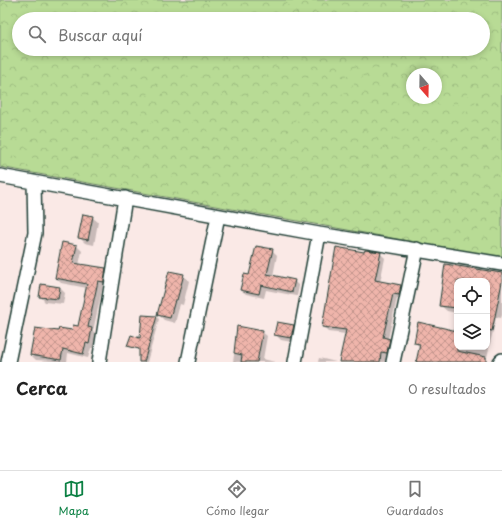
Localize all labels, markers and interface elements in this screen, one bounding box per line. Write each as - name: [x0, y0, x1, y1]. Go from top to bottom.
- search box: [12, 12, 490, 56]
- icon: search: [26, 23, 48, 45]
- text: Buscar aquí: [58, 23, 142, 46]
- north arrow: [406, 68, 442, 104]
- map controls: [454, 278, 490, 350]
- button: locate: [454, 278, 490, 314]
- button: layers: [454, 314, 490, 350]
- text: Cerca: [16, 375, 67, 401]
- text: 0 resultados: [408, 379, 486, 398]
- tab: Mapa: [59, 478, 89, 519]
- tab: Cómo llegar: [206, 478, 269, 519]
- tab: Guardados: [386, 478, 443, 519]

